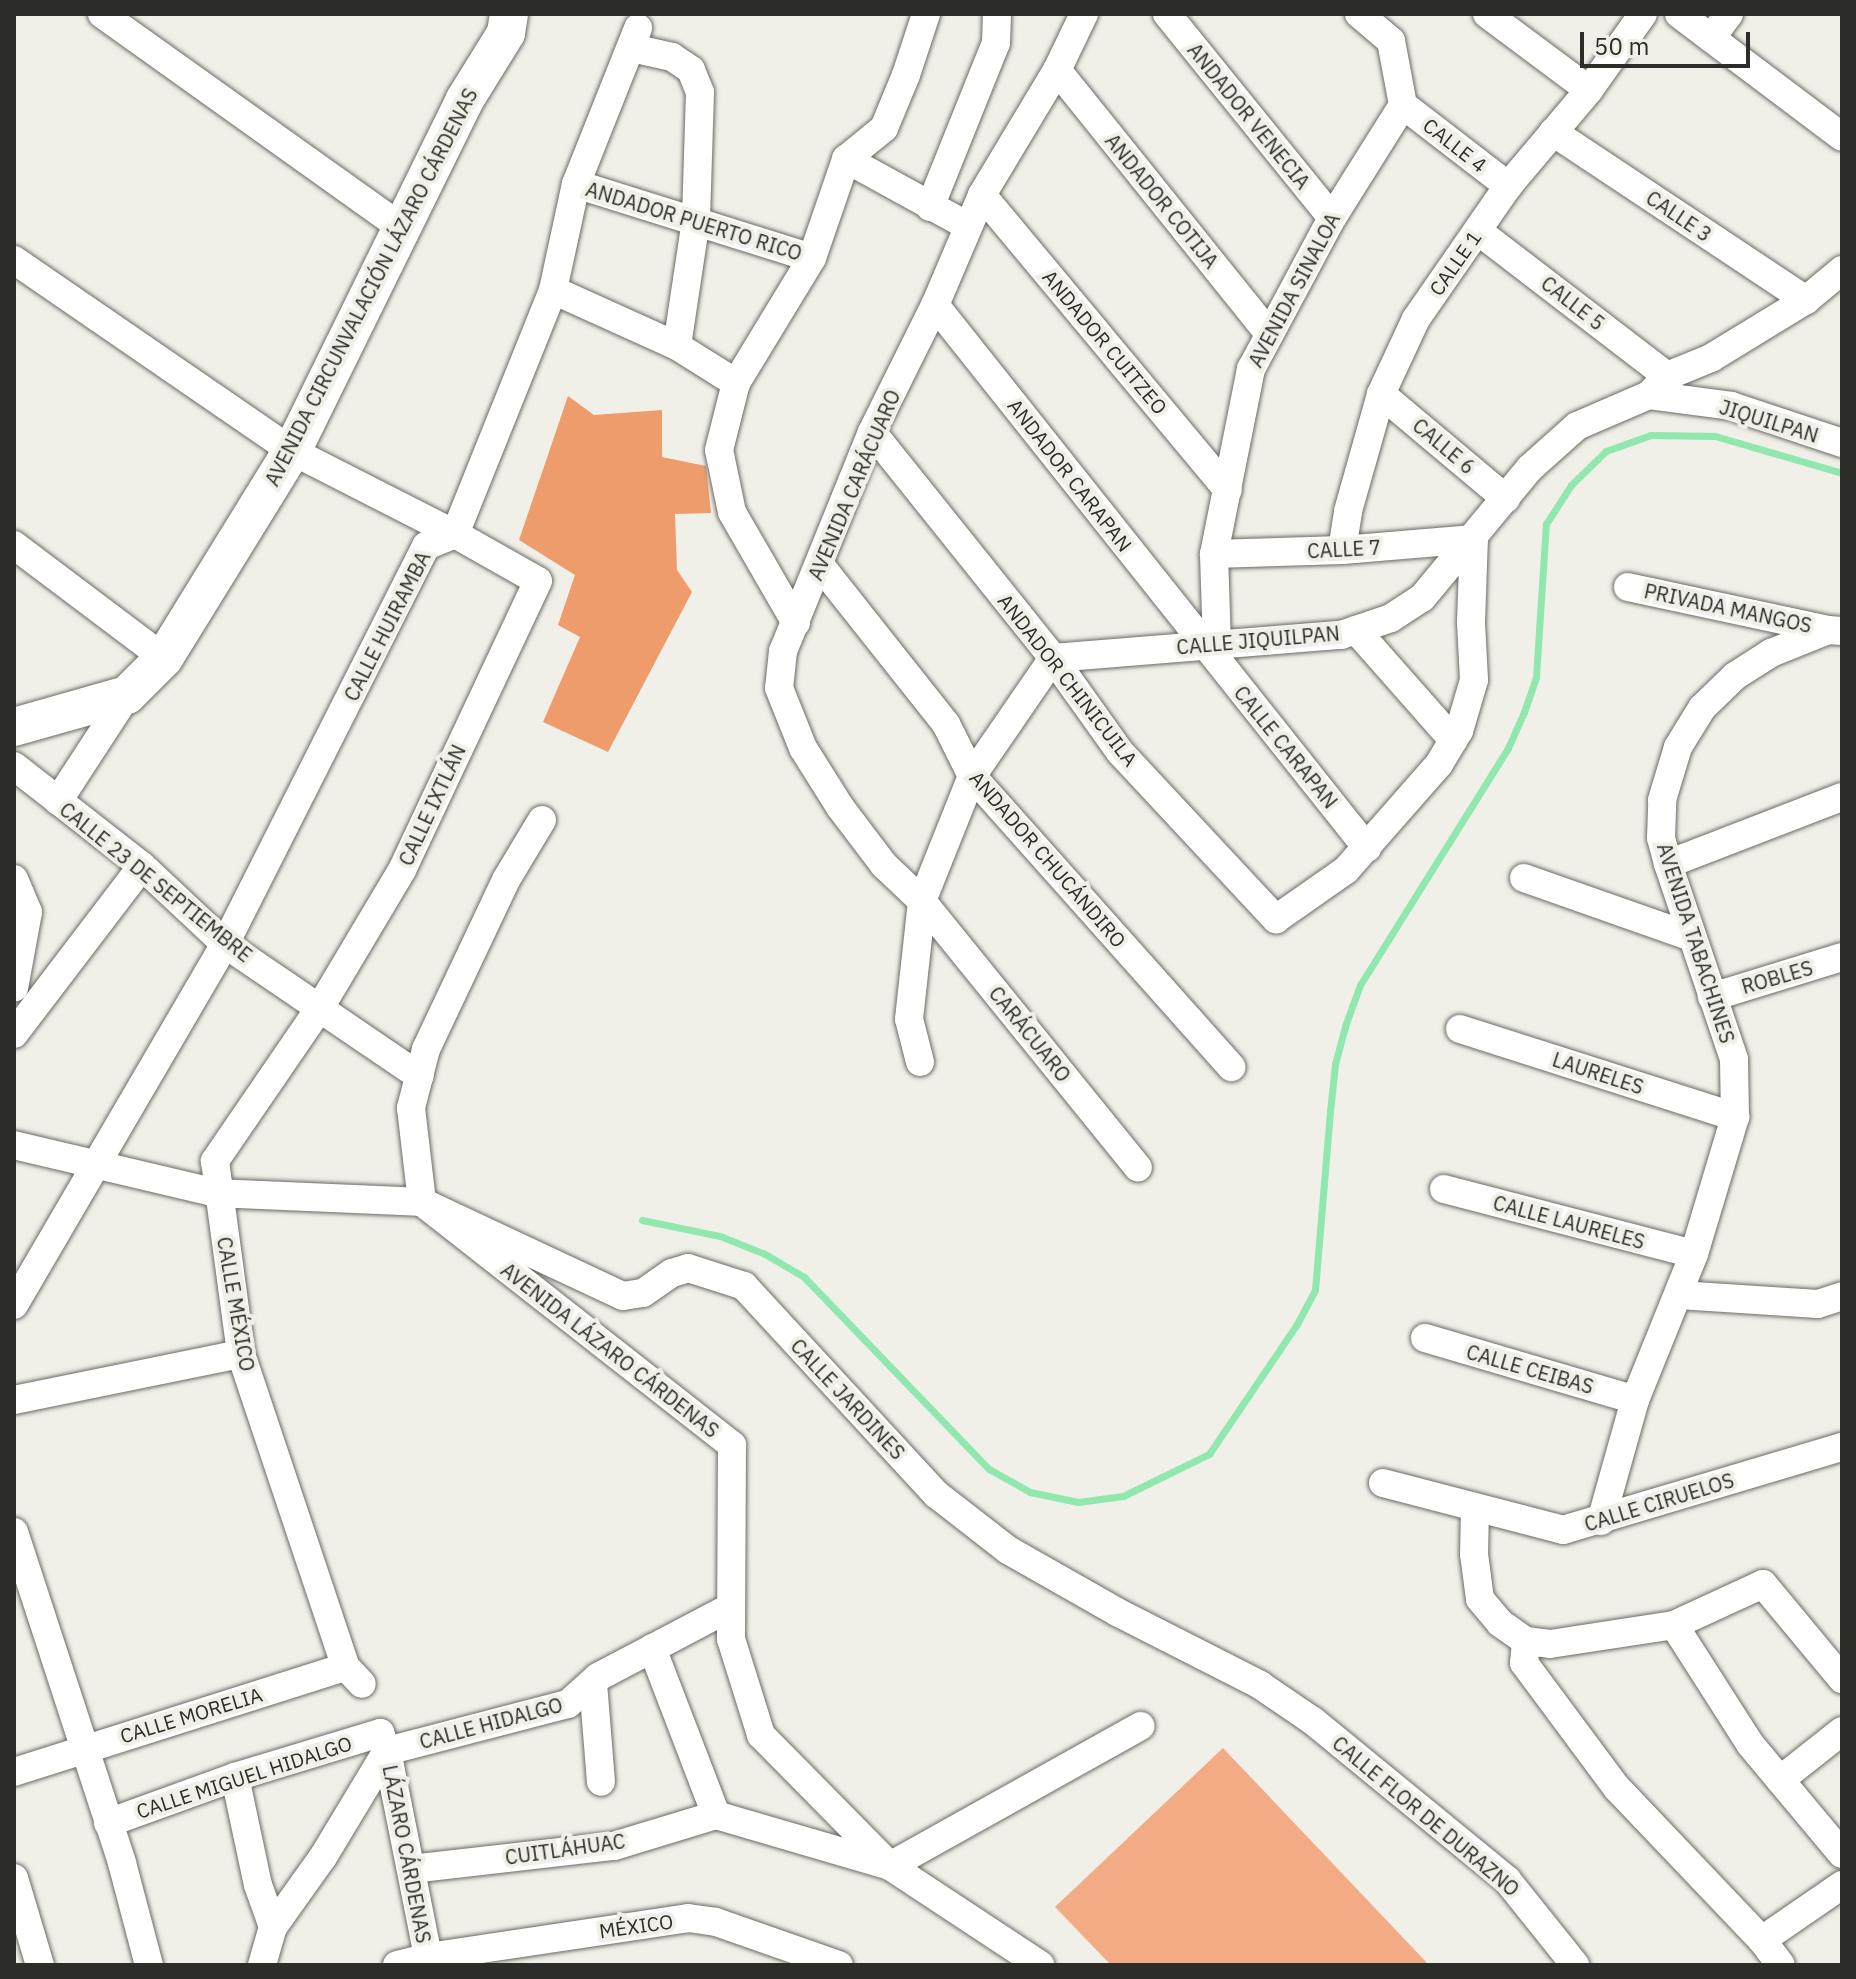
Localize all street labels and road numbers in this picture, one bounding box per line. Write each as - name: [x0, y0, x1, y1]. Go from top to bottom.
- street label: ANDADOR VENECIA: [1183, 38, 1315, 194]
- street label: AVENIDA CIRCUNVALACIÓN LÁZARO CÁRDENAS: [260, 84, 482, 490]
- street label: CALLE 4: [1419, 113, 1491, 177]
- street label: ANDADOR COTIJA: [1100, 129, 1224, 273]
- street label: ANDADOR PUERTO RICO: [583, 177, 805, 265]
- street label: CALLE 3: [1642, 185, 1716, 247]
- street label: AVENIDA SINALOA: [1243, 209, 1345, 371]
- street label: CALLE 1: [1424, 226, 1486, 300]
- street label: ANDADOR CUITZEO: [1038, 265, 1172, 419]
- street label: CALLE 5: [1537, 271, 1609, 335]
- street label: AVENIDA CARÁCUARO: [803, 386, 905, 584]
- street label: ANDADOR CARAPAN: [1003, 394, 1137, 556]
- street label: JIQUILPAN: [1717, 395, 1821, 447]
- street label: CALLE 6: [1408, 413, 1480, 479]
- street label: CALLE 7: [1307, 535, 1381, 563]
- street label: CALLE HUIRAMBA: [339, 547, 435, 705]
- street label: PRIVADA MANGOS: [1642, 579, 1814, 637]
- street label: ANDADOR CHINICUILA: [993, 589, 1143, 771]
- street label: CALLE JIQUILPAN: [1175, 621, 1341, 659]
- street label: CALLE CARAPAN: [1229, 681, 1343, 813]
- street label: CALLE IXTLÁN: [394, 741, 470, 869]
- street label: ANDADOR CHUCÁNDIRO: [965, 766, 1131, 952]
- street label: CALLE 23 DE SEPTIEMBRE: [55, 797, 257, 967]
- street label: AVENIDA TABACHINES: [1652, 840, 1740, 1046]
- street label: ROBLES: [1739, 955, 1815, 999]
- street label: CARÁCUARO: [984, 981, 1076, 1087]
- street label: LAURELES: [1549, 1047, 1647, 1099]
- street label: CALLE LAURELES: [1491, 1190, 1647, 1254]
- street label: CALLE MÉXICO: [212, 1235, 260, 1373]
- street label: AVENIDA LÁZARO CÁRDENAS: [496, 1258, 724, 1442]
- street label: CALLE JARDINES: [786, 1334, 910, 1464]
- street label: CALLE CEIBAS: [1464, 1339, 1596, 1399]
- street label: CALLE CIRUELOS: [1581, 1468, 1737, 1536]
- street label: CALLE MORELIA: [117, 1682, 265, 1748]
- street label: CALLE HIDALGO: [417, 1692, 565, 1754]
- street label: CALLE MIGUEL HIDALGO: [133, 1731, 355, 1823]
- street label: CALLE FLOR DE DURAZNO: [1328, 1731, 1524, 1901]
- street label: LÁZARO CÁRDENAS: [378, 1763, 436, 1945]
- street label: CUITLÁHUAC: [503, 1829, 627, 1869]
- street label: MÉXICO: [597, 1909, 675, 1943]

